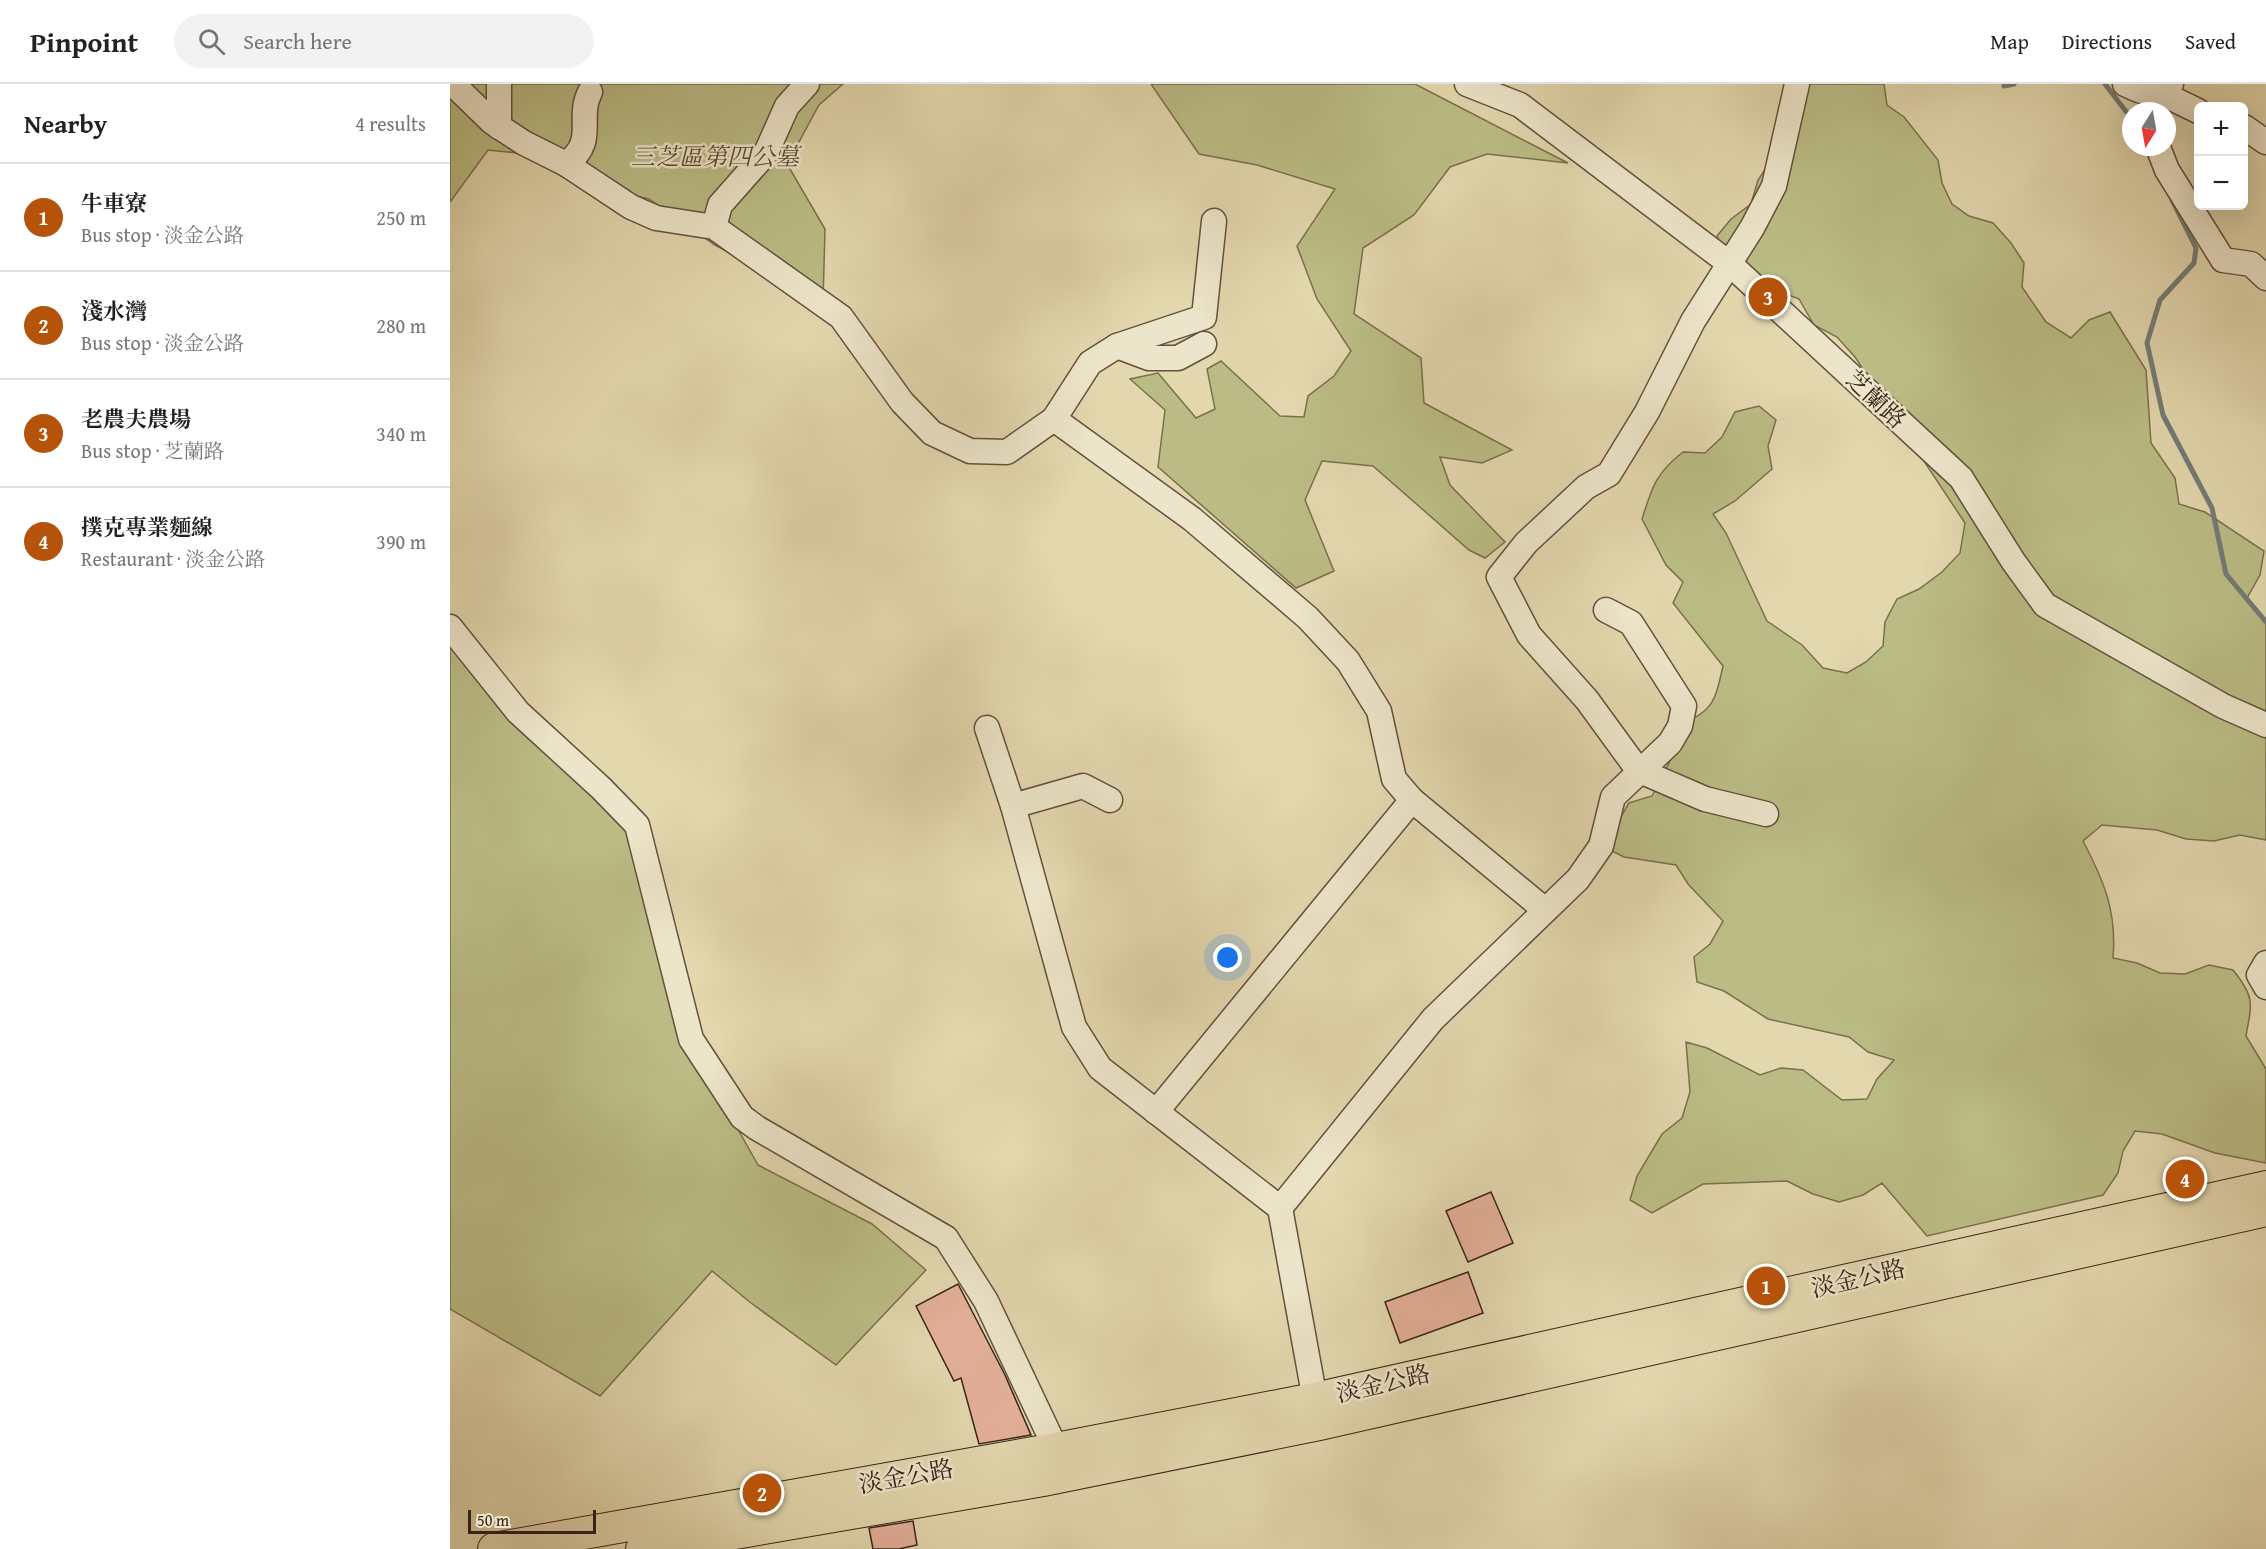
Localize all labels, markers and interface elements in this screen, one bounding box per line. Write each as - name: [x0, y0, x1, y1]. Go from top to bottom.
- search box: [174, 14, 594, 68]
- text: Pinpoint: [30, 21, 138, 62]
- icon: search: [195, 25, 228, 58]
- text: Search here: [243, 25, 352, 57]
- text: Map: [1990, 26, 2029, 57]
- text: Directions: [2062, 26, 2152, 57]
- text: Saved: [2185, 26, 2236, 57]
- north arrow: [2122, 102, 2176, 156]
- map controls: [2194, 102, 2248, 210]
- button: +: [2194, 102, 2248, 156]
- text: Nearby: [24, 104, 107, 143]
- text: 4 results: [355, 109, 426, 138]
- park label: 三芝區第四公墓: [631, 139, 803, 174]
- button: −: [2194, 156, 2248, 210]
- text: 牛車寮: [81, 187, 147, 219]
- text: 1: [38, 203, 49, 232]
- text: 250 m: [376, 203, 426, 232]
- text: Bus stop · 淡金公路: [81, 220, 244, 249]
- pin: 3: [1748, 274, 1788, 320]
- text: 淺水灣: [81, 295, 147, 327]
- text: 2: [38, 311, 49, 340]
- text: 280 m: [376, 311, 426, 340]
- text: Bus stop · 淡金公路: [81, 328, 244, 357]
- street label: 芝蘭路: [1838, 362, 1914, 436]
- text: 老農夫農場: [81, 403, 191, 435]
- text: 3: [38, 419, 49, 448]
- text: 340 m: [376, 419, 426, 448]
- text: Bus stop · 芝蘭路: [81, 436, 224, 465]
- text: 撲克專業麵線: [81, 511, 213, 543]
- text: 4: [38, 527, 49, 556]
- text: 390 m: [376, 527, 426, 556]
- text: Restaurant · 淡金公路: [81, 544, 265, 573]
- your location: [1213, 943, 1242, 972]
- pin: 4: [2166, 1156, 2204, 1202]
- street label: 淡金公路: [1807, 1250, 1909, 1306]
- pin: 1: [1746, 1264, 1786, 1308]
- street label: 淡金公路: [1332, 1355, 1434, 1411]
- street label: 淡金公路: [856, 1450, 956, 1502]
- pin: 2: [742, 1470, 782, 1516]
- scale bar: [468, 1507, 596, 1534]
- text: 50 m: [477, 1508, 509, 1532]

